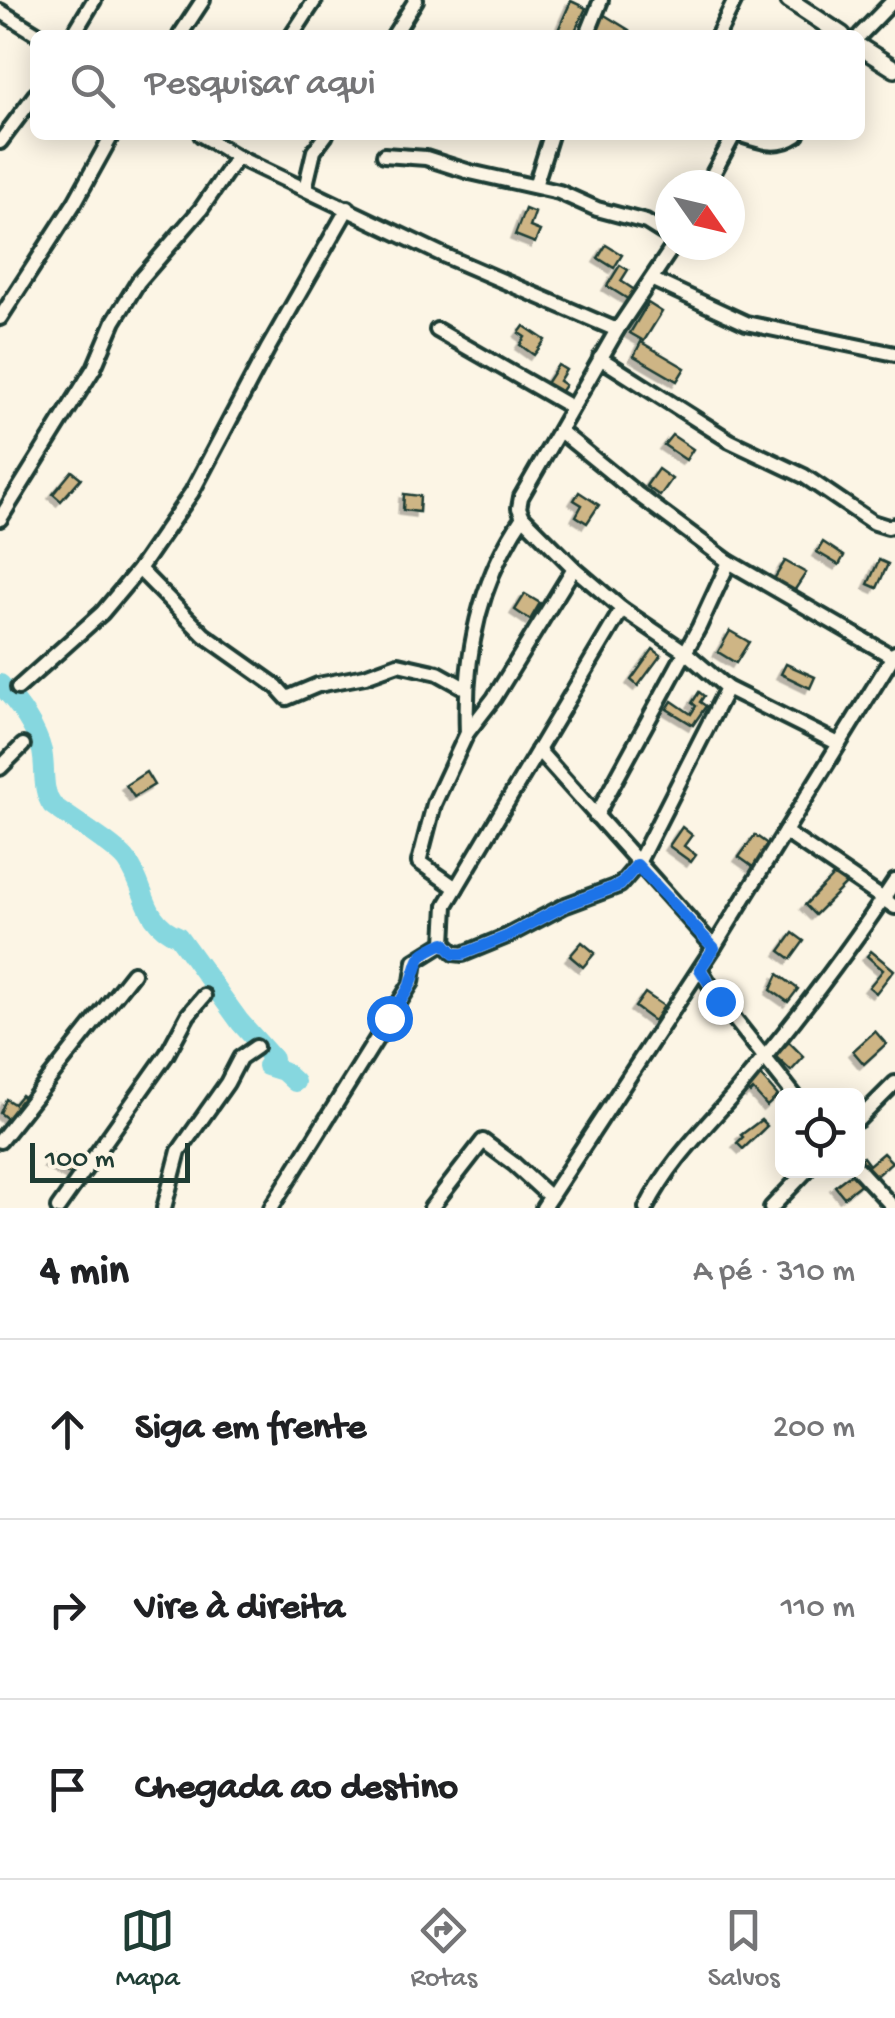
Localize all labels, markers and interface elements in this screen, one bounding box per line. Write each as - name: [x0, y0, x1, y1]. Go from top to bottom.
- search box: [30, 30, 865, 140]
- icon: search: [65, 58, 120, 113]
- text: Pesquisar aqui: [145, 63, 376, 107]
- north arrow: [655, 170, 745, 260]
- route end: [698, 979, 744, 1025]
- route start: [367, 996, 413, 1042]
- map controls: [775, 1088, 865, 1178]
- button: locate: [775, 1088, 865, 1178]
- scale bar: [30, 1138, 190, 1182]
- text: 100 m: [45, 1144, 115, 1177]
- text: 4 min: [40, 1249, 129, 1298]
- text: A pé · 310 m: [693, 1254, 855, 1292]
- icon: ahead: [40, 1402, 95, 1457]
- text: Siga em frente: [135, 1407, 366, 1451]
- text: 200 m: [773, 1410, 855, 1448]
- icon: right: [40, 1582, 95, 1637]
- text: Vire à direita: [135, 1587, 345, 1631]
- text: 110 m: [781, 1590, 855, 1628]
- icon: arrive: [40, 1762, 95, 1817]
- text: Chegada ao destino: [135, 1767, 458, 1811]
- tab: Mapa: [115, 1903, 180, 1996]
- tab: Rotas: [410, 1903, 477, 1996]
- tab: Salvos: [708, 1903, 780, 1996]

